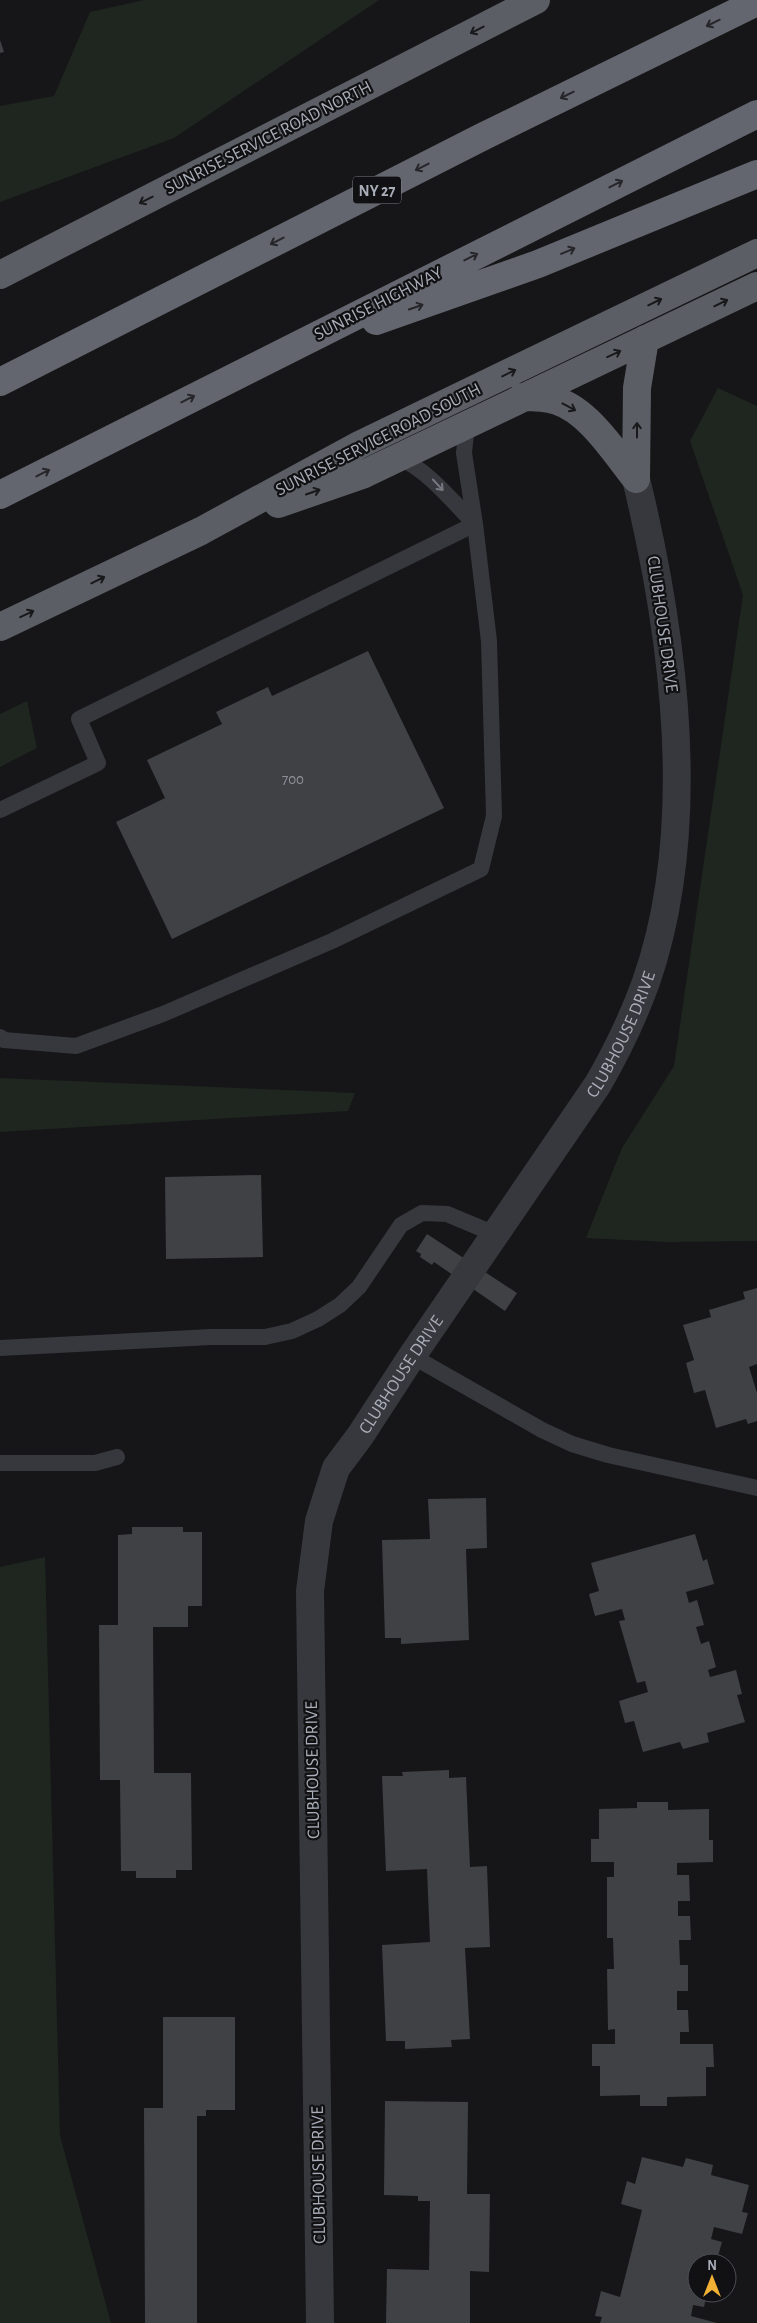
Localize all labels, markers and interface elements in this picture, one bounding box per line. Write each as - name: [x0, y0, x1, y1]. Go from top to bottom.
- one-way arrow: [706, 19, 721, 29]
- one-way arrow: [470, 26, 485, 35]
- street label: SUNRISE SERVICE ROAD NORTH: [162, 78, 375, 198]
- one-way arrow: [560, 91, 575, 100]
- one-way arrow: [415, 163, 430, 172]
- road number: NY 27: [353, 176, 401, 204]
- one-way arrow: [608, 179, 623, 188]
- one-way arrow: [139, 196, 154, 205]
- one-way arrow: [270, 237, 285, 246]
- one-way arrow: [560, 246, 575, 255]
- one-way arrow: [463, 252, 478, 262]
- street label: SUNRISE HIGHWAY: [311, 264, 446, 344]
- one-way arrow: [647, 297, 662, 306]
- one-way arrow: [713, 298, 728, 307]
- one-way arrow: [407, 301, 423, 311]
- one-way arrow: [606, 349, 621, 358]
- one-way arrow: [501, 367, 516, 377]
- street label: SUNRISE SERVICE ROAD SOUTH: [273, 380, 484, 500]
- one-way arrow: [180, 394, 195, 403]
- one-way arrow: [561, 402, 575, 412]
- one-way arrow: [632, 422, 642, 438]
- one-way arrow: [36, 468, 51, 478]
- one-way arrow: [432, 478, 443, 491]
- one-way arrow: [305, 487, 320, 496]
- street label: CLUBHOUSE DRIVE: [644, 555, 681, 694]
- one-way arrow: [90, 575, 105, 585]
- one-way arrow: [19, 609, 34, 618]
- house number: 700: [282, 772, 304, 787]
- street label: CLUBHOUSE DRIVE: [583, 969, 659, 1101]
- street label: CLUBHOUSE DRIVE: [356, 1312, 447, 1437]
- street label: CLUBHOUSE DRIVE: [303, 1701, 323, 1839]
- street label: CLUBHOUSE DRIVE: [309, 2106, 329, 2244]
- north arrow: [687, 2253, 737, 2303]
- text: N: [707, 2259, 717, 2273]

